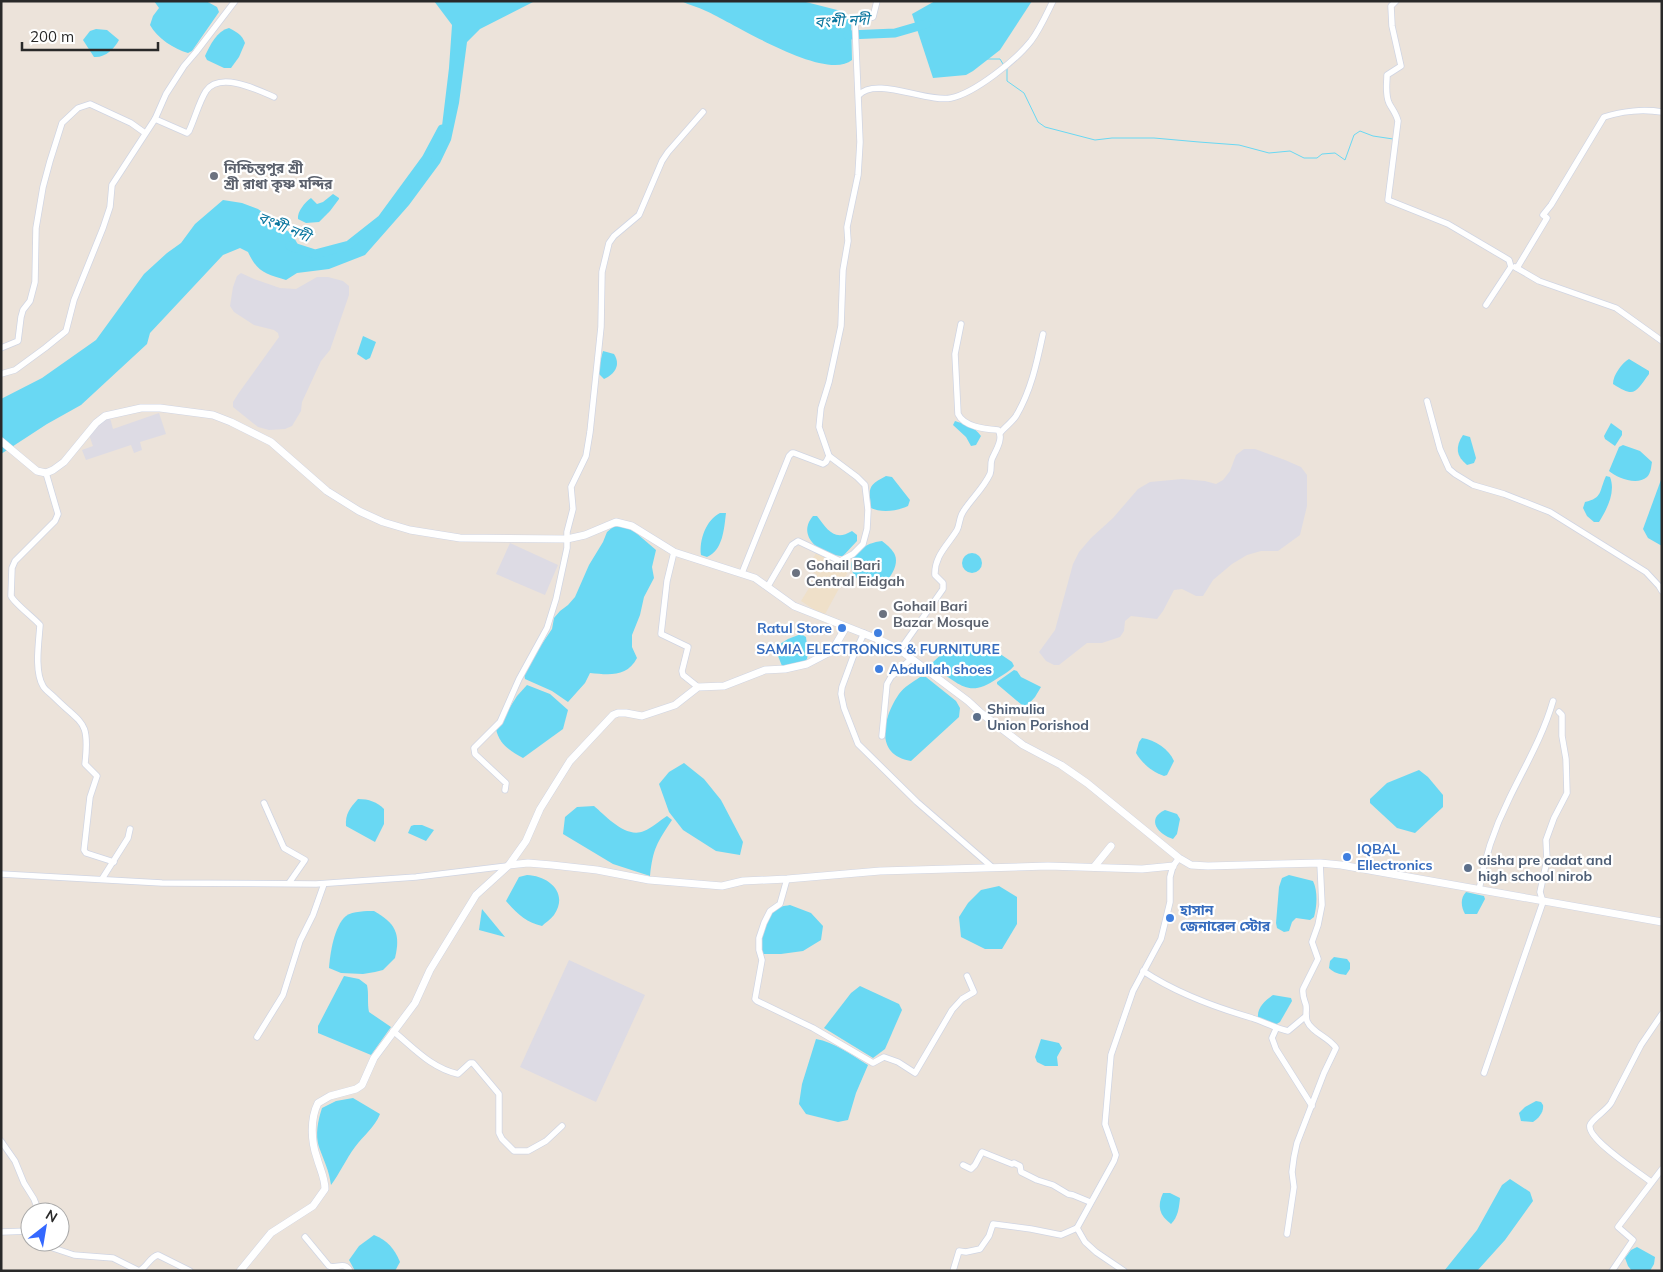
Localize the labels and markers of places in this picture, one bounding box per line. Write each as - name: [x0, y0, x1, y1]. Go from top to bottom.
- place label: নিশ্চিন্তপুর শ্রী শ্রী রাধা কৃষ্ণ মন্দির: [223, 159, 333, 194]
- marker: নিশ্চিন্তপুর শ্রী শ্রী রাধা কৃষ্ণ মন্দির: [208, 170, 220, 182]
- place label: Gohail Bari Central Eidgah: [806, 556, 905, 590]
- marker: Gohail Bari Central Eidgah: [790, 567, 802, 579]
- place label: Gohail Bari Bazar Mosque: [893, 597, 989, 631]
- marker: Gohail Bari Bazar Mosque: [877, 608, 889, 620]
- place label: Ratul Store: [757, 619, 832, 637]
- marker: Ratul Store: [836, 622, 848, 634]
- marker: SAMIA ELECTRONICS & FURNITURE: [872, 627, 884, 639]
- place label: SAMIA ELECTRONICS & FURNITURE: [756, 640, 1000, 658]
- place label: Abdullah shoes: [889, 660, 992, 678]
- marker: Abdullah shoes: [873, 663, 885, 675]
- place label: Shimulia Union Porishod: [987, 700, 1089, 734]
- marker: Shimulia Union Porishod: [971, 711, 983, 723]
- place label: IQBAL Ellectronics: [1357, 840, 1433, 874]
- marker: IQBAL Ellectronics: [1341, 851, 1353, 863]
- place label: aisha pre cadat and high school nirob: [1478, 851, 1612, 885]
- marker: aisha pre cadat and high school nirob: [1462, 862, 1474, 874]
- place label: হাসান জেনারেল স্টোর: [1179, 901, 1271, 935]
- marker: হাসান জেনারেল স্টোর: [1164, 912, 1176, 924]

